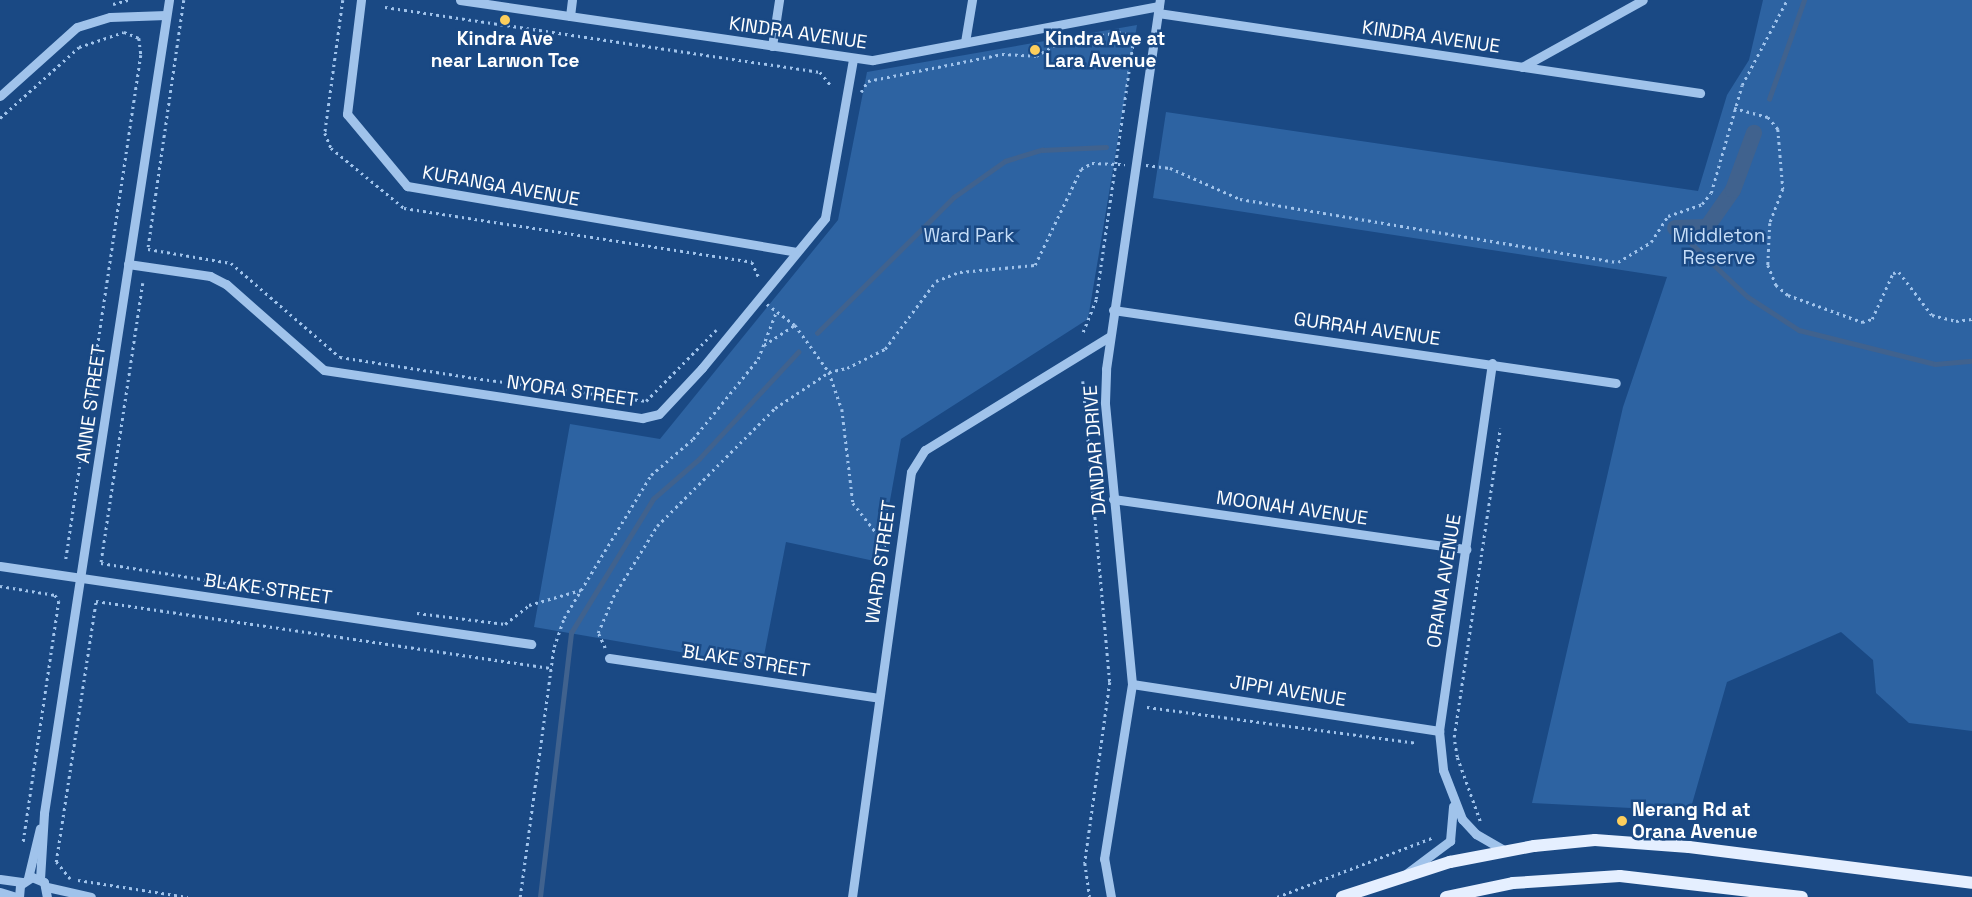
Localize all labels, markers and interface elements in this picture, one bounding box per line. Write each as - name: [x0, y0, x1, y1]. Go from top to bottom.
- street label: KINDRA AVENUE: [727, 12, 869, 54]
- marker: Kindra Ave near Larwon Tce: [499, 14, 511, 26]
- street label: KINDRA AVENUE: [1360, 16, 1502, 58]
- place label: Kindra Ave near Larwon Tce: [430, 28, 580, 72]
- place label: Kindra Ave at Lara Avenue: [1045, 28, 1166, 72]
- marker: Kindra Ave at Lara Avenue: [1029, 44, 1041, 56]
- street label: KURANGA AVENUE: [420, 161, 582, 211]
- park label: Ward Park: [924, 225, 1014, 247]
- park label: Middleton Reserve: [1673, 225, 1765, 269]
- street label: GURRAH AVENUE: [1292, 307, 1442, 351]
- street label: ANNE STREET: [71, 343, 111, 465]
- street label: NYORA STREET: [505, 371, 639, 411]
- street label: DANDAR DRIVE: [1079, 384, 1111, 516]
- street label: MOONAH AVENUE: [1215, 486, 1369, 530]
- street label: WARD STREET: [861, 499, 901, 625]
- street label: ORANA AVENUE: [1422, 512, 1466, 650]
- street label: BLAKE STREET: [203, 569, 333, 609]
- street label: BLAKE STREET: [681, 640, 811, 682]
- street label: JIPPI AVENUE: [1228, 671, 1348, 711]
- place label: Nerang Rd at Orana Avenue: [1632, 799, 1758, 843]
- marker: Nerang Rd at Orana Avenue: [1616, 815, 1628, 827]

